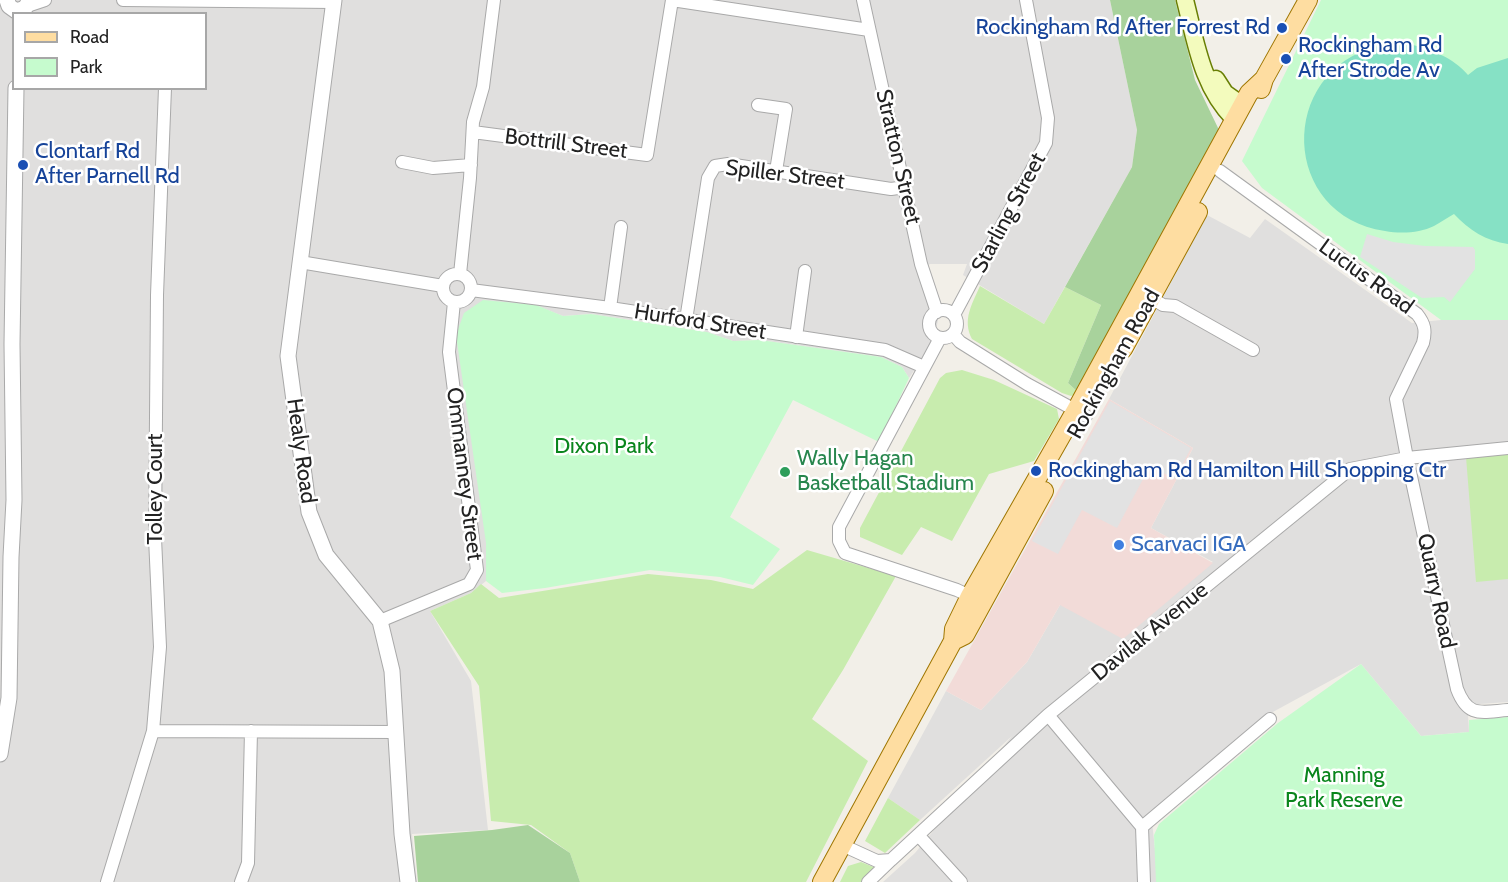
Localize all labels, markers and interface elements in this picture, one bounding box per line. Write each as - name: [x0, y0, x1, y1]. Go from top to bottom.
- legend: [12, 12, 207, 90]
- place label: Rockingham Rd After Forrest Rd: [976, 15, 1270, 41]
- marker: Rockingham Rd After Forrest Rd: [1275, 21, 1289, 35]
- text: Road: [70, 26, 109, 48]
- place label: Rockingham Rd After Strode Av: [1298, 33, 1442, 84]
- marker: Rockingham Rd After Strode Av: [1279, 52, 1293, 66]
- text: Park: [70, 56, 102, 78]
- street label: Stratton Street: [870, 87, 926, 227]
- street label: Bottrill Street: [503, 123, 629, 165]
- place label: Clontarf Rd After Parnell Rd: [35, 139, 180, 190]
- street label: Starling Street: [966, 149, 1052, 277]
- street label: Spiller Street: [724, 155, 846, 195]
- marker: Clontarf Rd After Parnell Rd: [16, 158, 30, 172]
- street label: Lucius Road: [1314, 234, 1418, 320]
- street label: Rockingham Road: [1062, 285, 1166, 443]
- street label: Hurford Street: [632, 299, 768, 345]
- street label: Ommanney Street: [440, 386, 488, 562]
- street label: Healy Road: [281, 397, 321, 505]
- street label: Tolley Court: [143, 434, 169, 544]
- park label: Dixon Park: [554, 434, 654, 460]
- place label: Wally Hagan Basketball Stadium: [797, 446, 974, 498]
- place label: Rockingham Rd Hamilton Hill Shopping Ctr: [1048, 458, 1446, 484]
- marker: Rockingham Rd Hamilton Hill Shopping Ctr: [1029, 464, 1043, 478]
- marker: Wally Hagan Basketball Stadium: [778, 465, 792, 479]
- street label: Quarry Road: [1411, 531, 1461, 651]
- place label: Scarvaci IGA: [1131, 532, 1246, 558]
- marker: Scarvaci IGA: [1112, 538, 1126, 552]
- street label: Davilak Avenue: [1087, 577, 1213, 687]
- park label: Manning Park Reserve: [1285, 763, 1403, 814]

